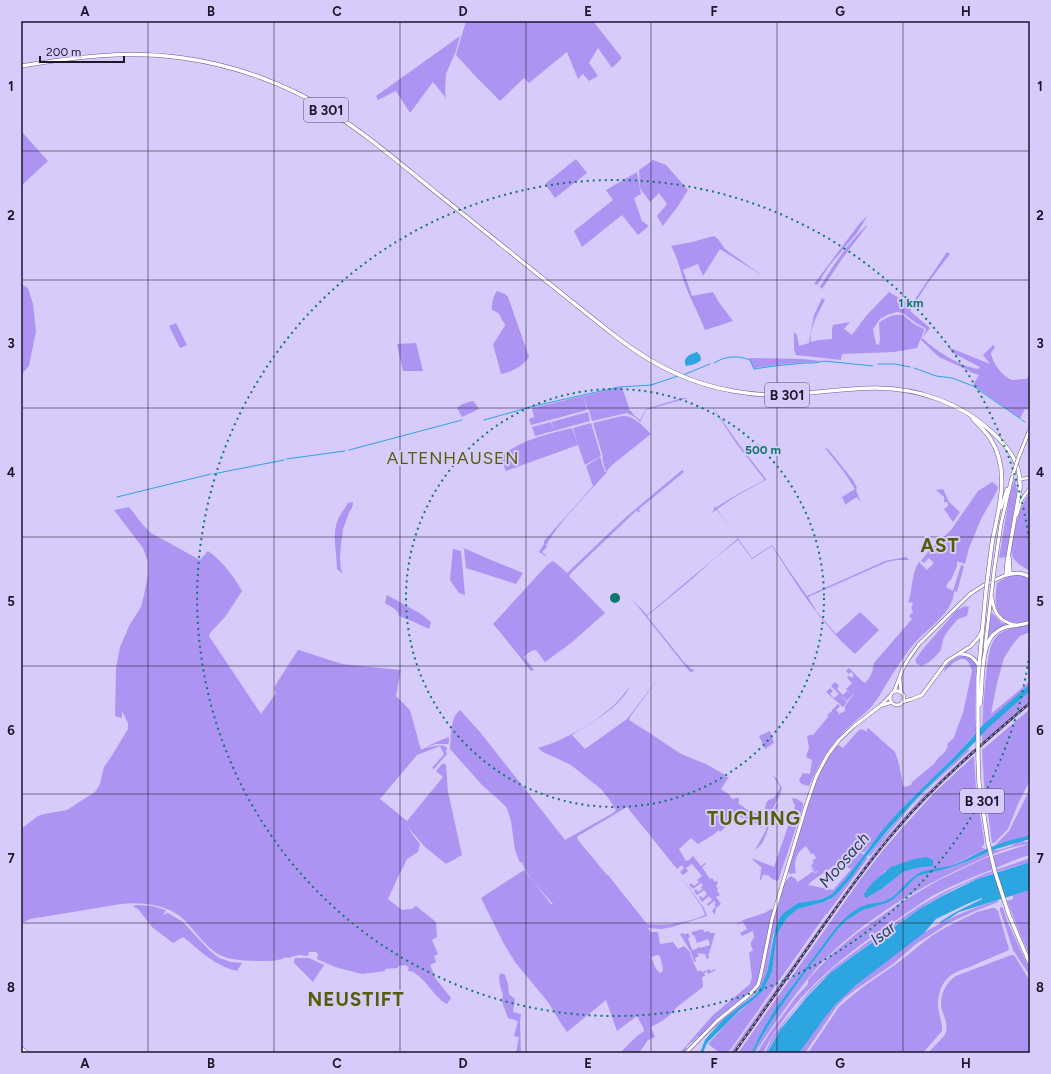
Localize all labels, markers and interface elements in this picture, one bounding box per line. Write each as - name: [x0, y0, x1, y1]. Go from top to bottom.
- text: A: [80, 4, 90, 19]
- text: B: [207, 4, 215, 19]
- text: C: [332, 4, 342, 19]
- text: D: [458, 4, 468, 19]
- text: E: [584, 4, 592, 19]
- text: F: [710, 4, 718, 19]
- text: G: [835, 4, 845, 19]
- text: H: [961, 4, 971, 19]
- scale bar: [40, 38, 124, 64]
- text: 200 m: [46, 45, 81, 59]
- text: 1: [8, 79, 14, 94]
- text: 1: [1037, 79, 1043, 94]
- road number: B 301: [304, 98, 348, 122]
- text: 2: [7, 208, 15, 223]
- text: 2: [1036, 208, 1044, 223]
- text: 1 km: [899, 296, 923, 310]
- text: 3: [7, 336, 15, 351]
- text: 3: [1036, 336, 1044, 351]
- road number: B 301: [765, 383, 809, 407]
- text: 500 m: [745, 443, 781, 457]
- district label: ALTENHAUSEN: [387, 448, 519, 468]
- text: 4: [7, 465, 15, 480]
- text: 4: [1036, 465, 1044, 480]
- district label: AST: [920, 534, 960, 557]
- centre of rings: [608, 591, 622, 605]
- text: 5: [7, 594, 15, 609]
- text: 5: [1036, 594, 1044, 609]
- text: 6: [7, 723, 15, 738]
- text: 6: [1036, 723, 1044, 738]
- road number: B 301: [960, 789, 1004, 813]
- district label: TUCHING: [707, 807, 801, 830]
- water label: Moosach: [815, 829, 873, 891]
- text: 7: [7, 851, 15, 866]
- text: 7: [1036, 851, 1044, 866]
- water label: Isar: [867, 917, 900, 949]
- text: 8: [7, 980, 15, 995]
- text: 8: [1036, 980, 1044, 995]
- district label: NEUSTIFT: [308, 988, 405, 1011]
- text: A: [80, 1056, 90, 1071]
- text: B: [207, 1056, 215, 1071]
- text: C: [332, 1056, 342, 1071]
- text: D: [458, 1056, 468, 1071]
- text: E: [584, 1056, 592, 1071]
- text: F: [710, 1056, 718, 1071]
- text: G: [835, 1056, 845, 1071]
- text: H: [961, 1056, 971, 1071]

